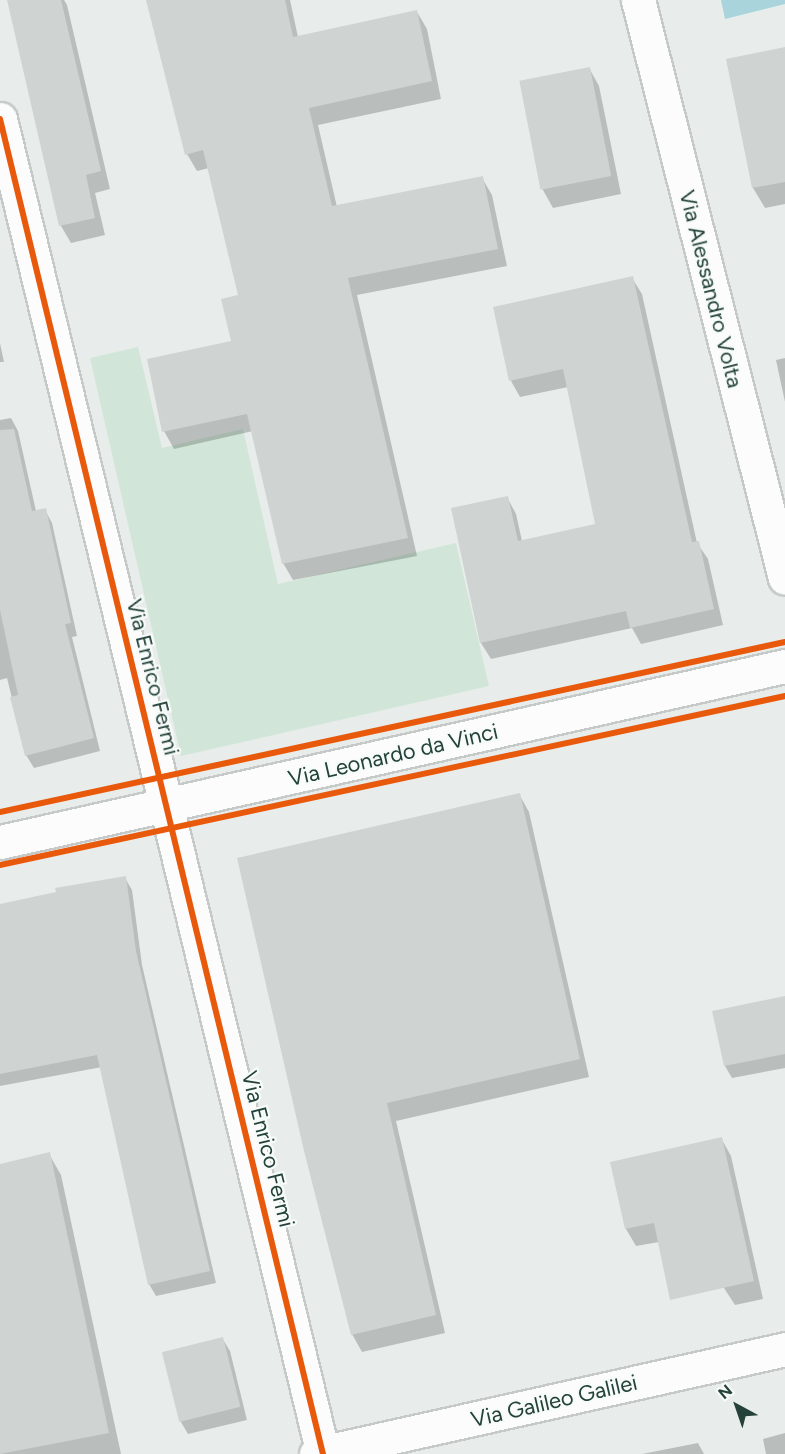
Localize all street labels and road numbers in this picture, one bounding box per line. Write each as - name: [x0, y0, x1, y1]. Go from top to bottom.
- street label: Via Alessandro Volta: [674, 187, 748, 391]
- street label: Via Enrico Fermi: [121, 596, 185, 758]
- street label: Via Leonardo da Vinci: [286, 718, 500, 792]
- street label: Via Enrico Fermi: [236, 1068, 300, 1230]
- street label: Via Galileo Galilei: [468, 1369, 640, 1433]

